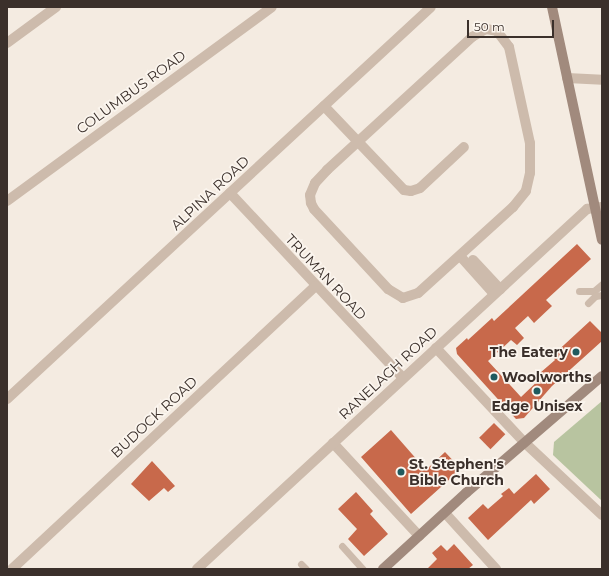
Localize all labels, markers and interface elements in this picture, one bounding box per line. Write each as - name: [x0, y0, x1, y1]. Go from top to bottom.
- scale bar: [469, 12, 556, 38]
- text: 50 m: [474, 19, 505, 34]
- street label: COLUMBUS ROAD: [73, 47, 189, 137]
- street label: ALPINA ROAD: [167, 152, 253, 234]
- street label: TRUMAN ROAD: [282, 231, 370, 323]
- street label: RANELAGH ROAD: [335, 323, 441, 423]
- place label: The Eatery: [490, 344, 568, 360]
- marker: The Eatery: [571, 347, 581, 357]
- place label: Woolworths: [502, 369, 592, 385]
- marker: Woolworths: [489, 372, 499, 382]
- street label: BUDOCK ROAD: [107, 373, 201, 461]
- marker: Edge Unisex: [532, 386, 542, 396]
- place label: Edge Unisex: [492, 398, 582, 414]
- place label: St. Stephen's Bible Church: [409, 456, 504, 488]
- marker: St. Stephen's Bible Church: [396, 467, 406, 477]

